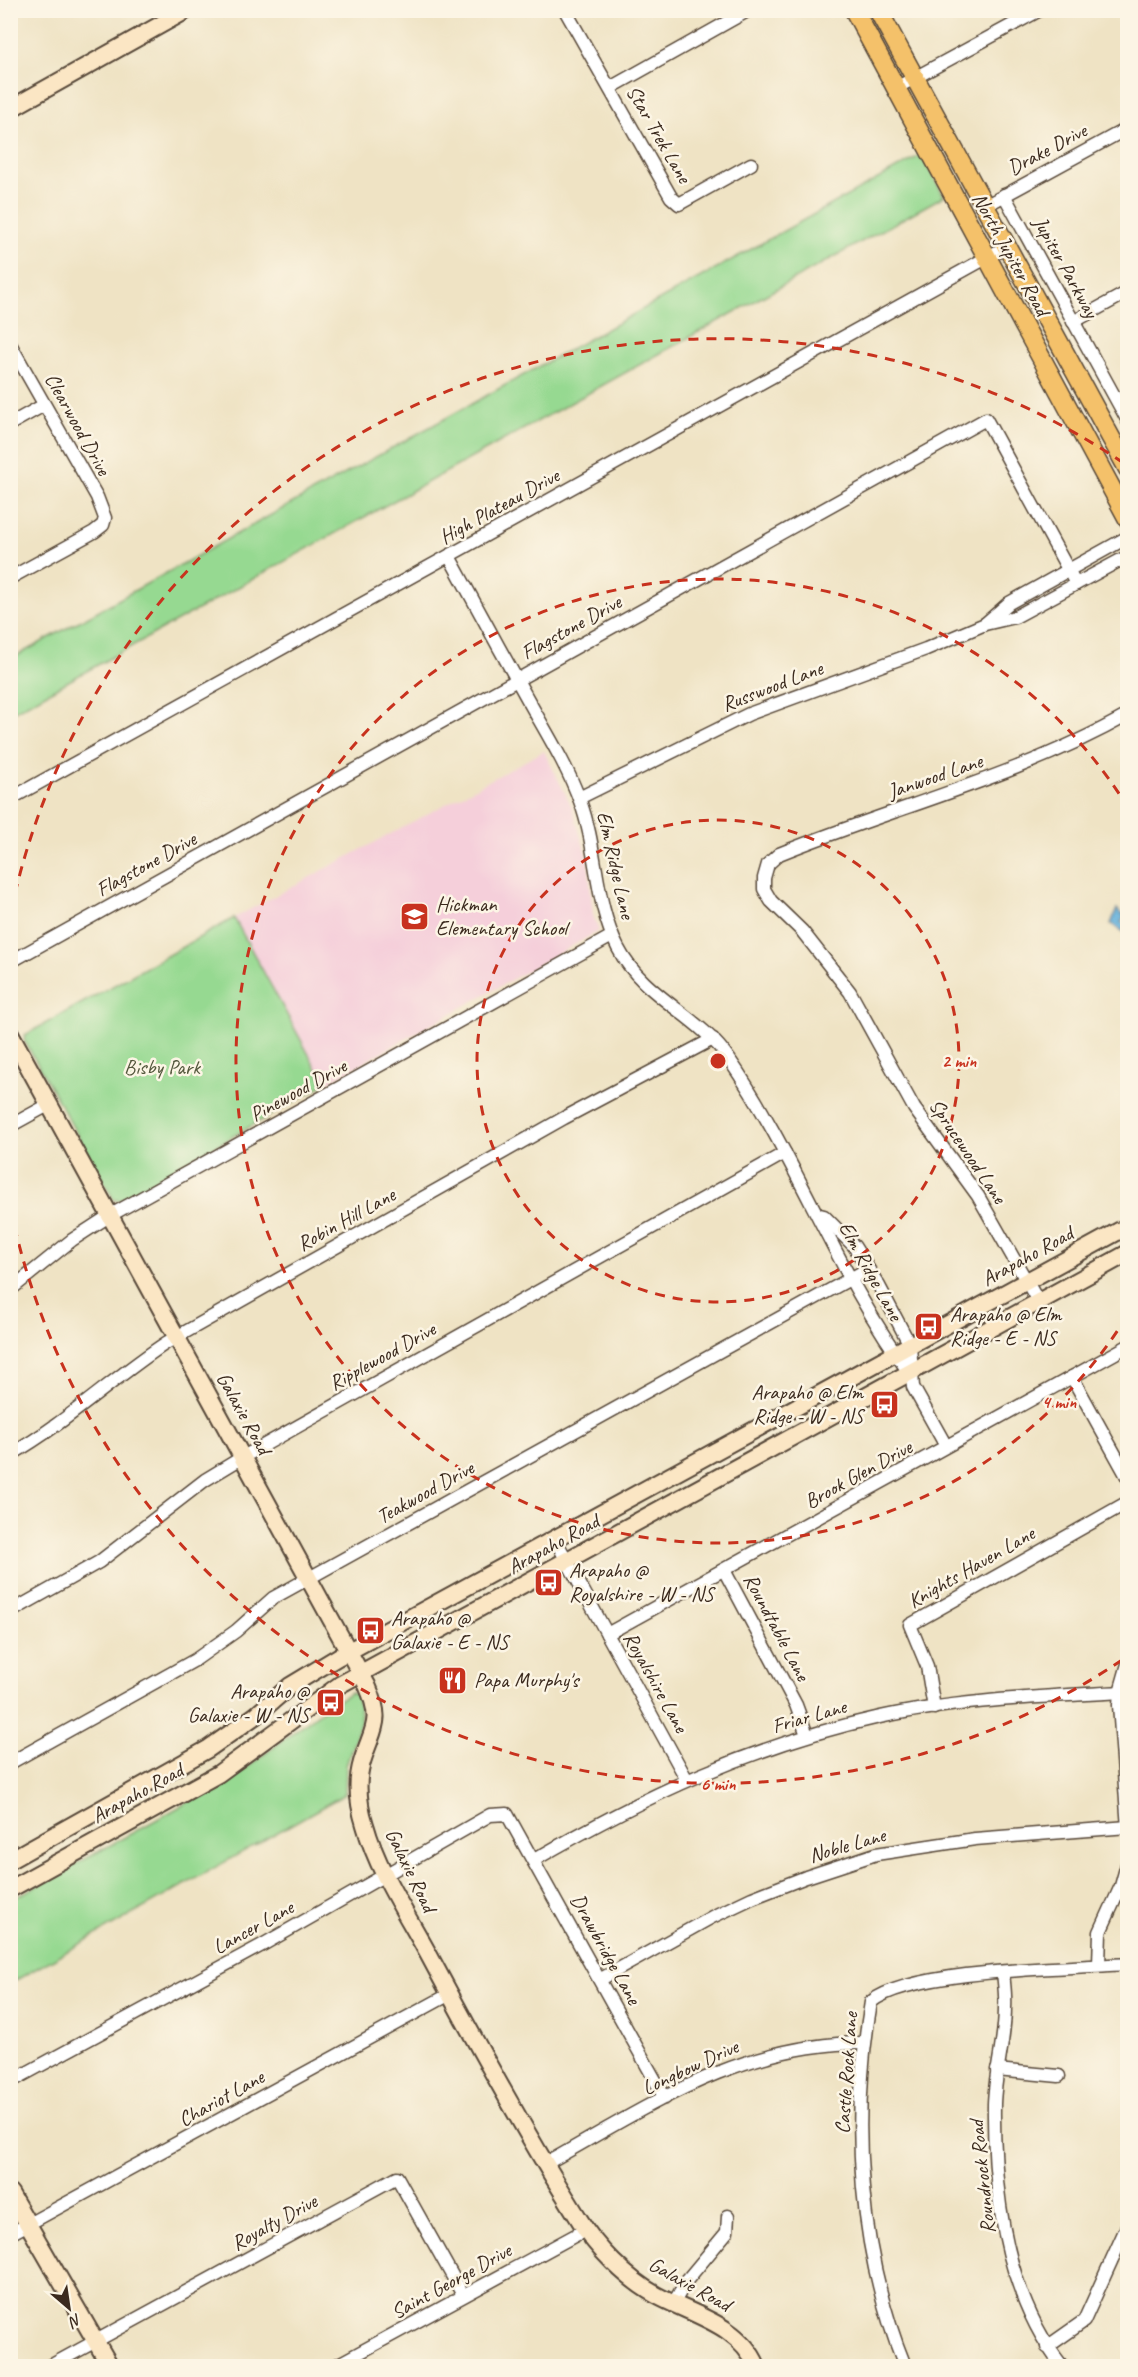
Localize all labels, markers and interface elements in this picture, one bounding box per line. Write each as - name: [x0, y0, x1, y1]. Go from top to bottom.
- street label: Star Trek Lane: [621, 81, 698, 189]
- street label: Drake Drive: [1003, 116, 1093, 181]
- street label: North Jupiter Road: [966, 188, 1057, 323]
- street label: Jupiter Parkway: [1027, 211, 1105, 324]
- street label: Clearwood Drive: [39, 368, 117, 481]
- street label: High Plateau Drive: [434, 461, 565, 550]
- street label: Flagstone Drive: [516, 588, 627, 665]
- street label: Russwood Lane: [718, 654, 827, 717]
- street label: Janwood Lane: [883, 747, 987, 805]
- street label: Elm Ridge Lane: [591, 809, 641, 923]
- street label: Flagstone Drive: [91, 825, 202, 902]
- place label: Hickman Elementary School: [436, 891, 571, 941]
- school or university icon: Hickman Elementary School: [399, 900, 431, 932]
- text: 2 min: [942, 1050, 977, 1072]
- centre of rings: [708, 1051, 728, 1071]
- street label: Pinewood Drive: [245, 1052, 352, 1127]
- park label: Bisby Park: [124, 1054, 201, 1080]
- street label: Sprucewood Lane: [923, 1094, 1013, 1209]
- street label: Robin Hill Lane: [292, 1181, 401, 1257]
- street label: Elm Ridge Lane: [833, 1217, 910, 1327]
- street label: Arapaho Road: [977, 1218, 1081, 1292]
- place label: Arapaho @ Elm Ridge - E - NS: [950, 1301, 1063, 1351]
- bus stop icon: Arapaho @ Elm Ridge - E - NS: [913, 1310, 945, 1342]
- street label: Ripplewood Drive: [324, 1315, 441, 1396]
- street label: Galaxie Road: [211, 1367, 279, 1462]
- place label: Arapaho @ Elm Ridge - W - NS: [752, 1379, 866, 1429]
- bus stop icon: Arapaho @ Elm Ridge - W - NS: [868, 1388, 900, 1420]
- text: 4 min: [1042, 1391, 1077, 1413]
- street label: Brook Glen Drive: [800, 1433, 917, 1514]
- street label: Teakwood Drive: [372, 1454, 479, 1529]
- street label: Arapaho Road: [503, 1506, 607, 1580]
- street label: Knights Haven Lane: [903, 1519, 1041, 1614]
- place label: Arapaho @ Royalshire - W - NS: [569, 1557, 716, 1607]
- bus stop icon: Arapaho @ Royalshire - W - NS: [532, 1566, 564, 1598]
- street label: Roundtable Lane: [738, 1569, 817, 1686]
- place label: Arapaho @ Galaxie - E - NS: [391, 1605, 511, 1655]
- bus stop icon: Arapaho @ Galaxie - E - NS: [354, 1614, 386, 1646]
- street label: Royalshire Lane: [618, 1627, 695, 1738]
- restaurant icon: Papa Murphy's: [437, 1664, 469, 1696]
- place label: Papa Murphy's: [474, 1667, 580, 1693]
- place label: Arapaho @ Galaxie - W - NS: [188, 1678, 312, 1728]
- bus stop icon: Arapaho @ Galaxie - W - NS: [314, 1687, 346, 1719]
- street label: Friar Lane: [769, 1692, 851, 1739]
- street label: Arapaho Road: [87, 1755, 191, 1829]
- text: 6 min: [701, 1773, 736, 1795]
- street label: Noble Lane: [806, 1821, 890, 1868]
- street label: Galaxie Road: [380, 1824, 444, 1919]
- street label: Drawbridge Lane: [565, 1889, 648, 2010]
- street label: Lancer Lane: [208, 1893, 300, 1960]
- street label: Castle Rock Lane: [829, 2010, 863, 2135]
- street label: Longbow Drive: [638, 2033, 744, 2101]
- street label: Chariot Lane: [174, 2063, 270, 2132]
- street label: Roundrock Road: [963, 2116, 1001, 2235]
- street label: Royalty Drive: [227, 2187, 322, 2256]
- street label: Saint George Drive: [386, 2236, 518, 2325]
- street label: Galaxie Road: [644, 2251, 739, 2319]
- north arrow: [39, 2278, 99, 2338]
- text: N: [64, 2309, 85, 2333]

